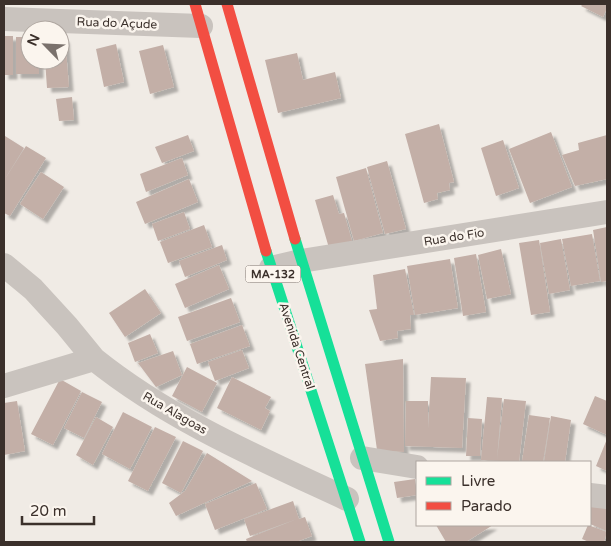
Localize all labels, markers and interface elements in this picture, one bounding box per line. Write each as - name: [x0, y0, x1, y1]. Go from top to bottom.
- street label: Rua do Açude: [76, 15, 158, 31]
- north arrow: [20, 20, 70, 70]
- text: N: [24, 31, 44, 49]
- street label: Rua do Fio: [423, 225, 485, 249]
- road number: MA-132: [246, 266, 300, 282]
- street label: Avenida Central: [276, 301, 318, 391]
- street label: Rua Alagoas: [140, 389, 210, 437]
- legend: [416, 461, 591, 526]
- text: Livre: [461, 472, 495, 490]
- scale bar: [22, 494, 95, 526]
- text: Parado: [461, 497, 512, 515]
- text: 20 m: [30, 502, 67, 520]

